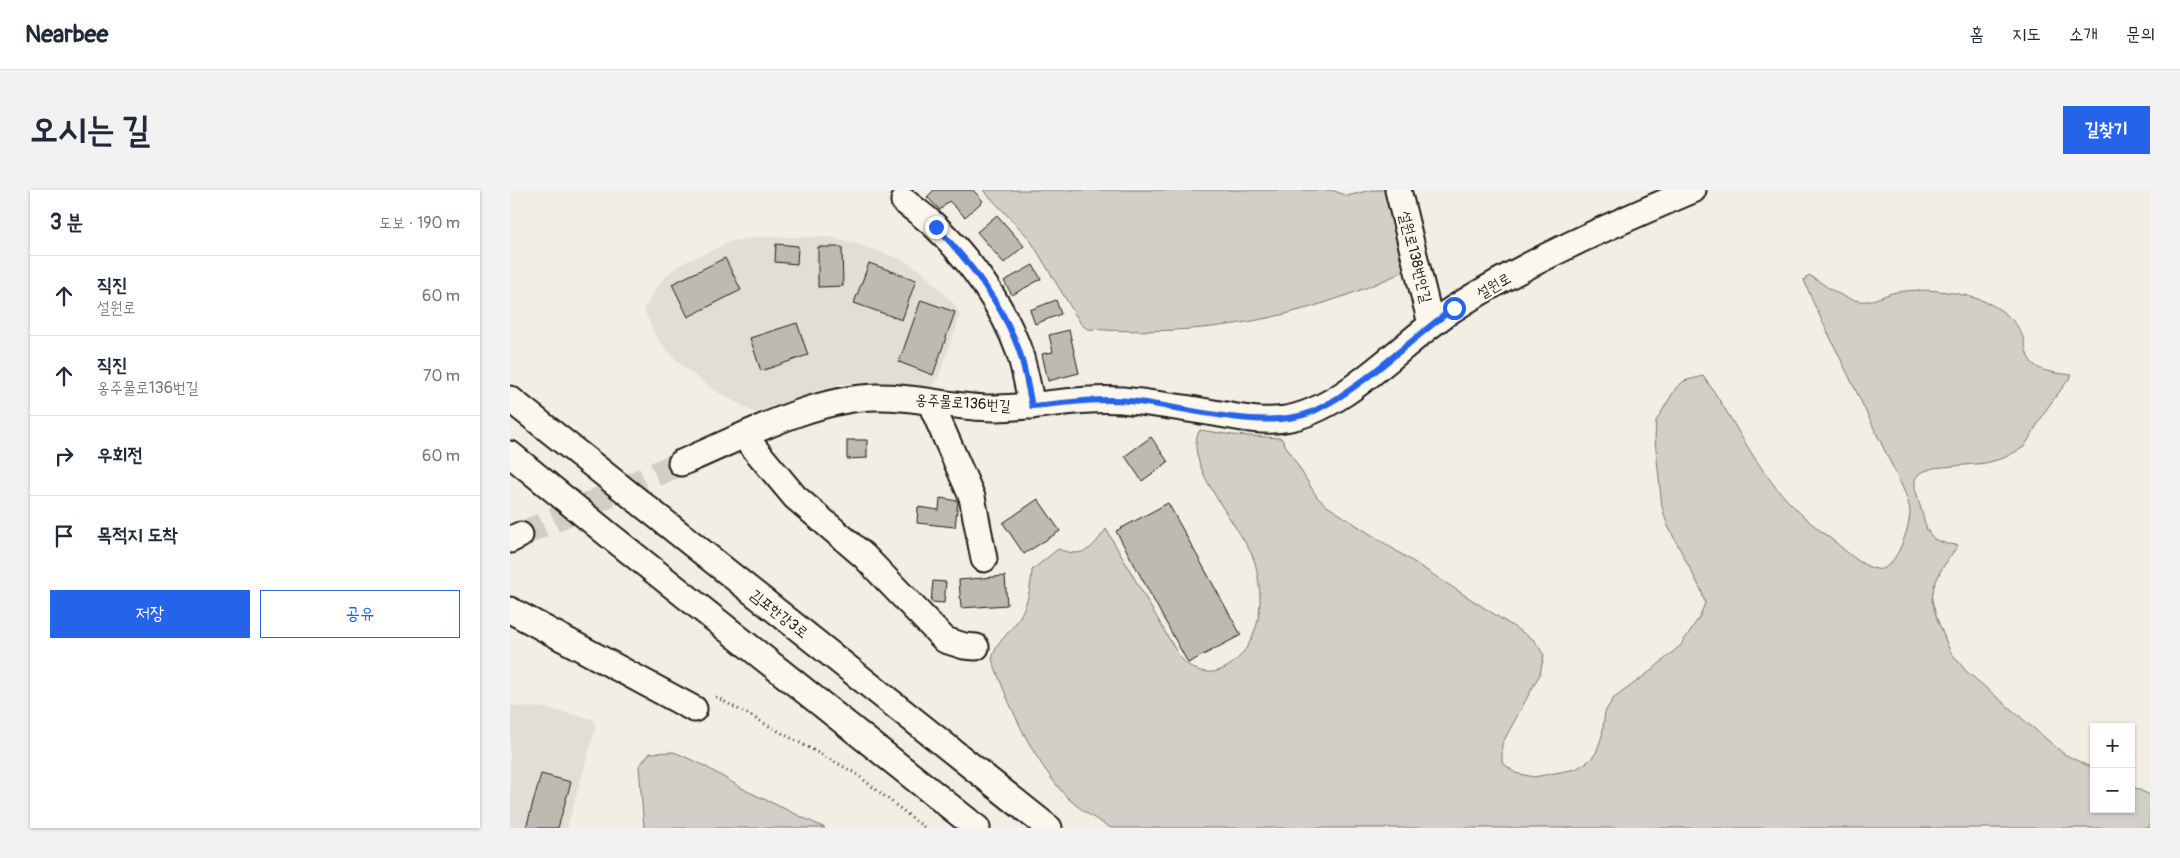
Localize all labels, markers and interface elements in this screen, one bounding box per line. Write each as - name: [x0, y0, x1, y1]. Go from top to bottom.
- text: Nearbee: [25, 20, 108, 49]
- text: 홈: [1970, 23, 1984, 46]
- text: 지도: [2012, 23, 2041, 46]
- text: 소개: [2069, 23, 2098, 46]
- text: 문의: [2126, 23, 2155, 46]
- button: 길찾기: [2063, 106, 2150, 154]
- text: 오시는 길: [30, 108, 150, 152]
- text: 3 분: [50, 209, 83, 236]
- street label: 설원로138번안길: [1394, 209, 1436, 305]
- text: 도보 · 190 m: [379, 213, 460, 233]
- route end: [925, 216, 948, 239]
- street label: 설원로: [1474, 269, 1514, 303]
- text: 직진: [97, 273, 128, 297]
- icon: ahead: [50, 282, 78, 310]
- text: 60 m: [422, 286, 460, 306]
- route start: [1443, 297, 1466, 320]
- text: 설원로: [97, 298, 136, 318]
- text: 직진: [97, 353, 128, 377]
- icon: ahead: [50, 362, 78, 390]
- text: 70 m: [423, 366, 460, 386]
- text: 옹주물로136번길: [97, 378, 199, 398]
- street label: 옹주물로136번길: [915, 390, 1011, 416]
- icon: right: [50, 442, 78, 470]
- text: 우회전: [97, 443, 143, 467]
- text: 60 m: [422, 446, 460, 466]
- icon: arrive: [50, 522, 78, 550]
- text: 목적지 도착: [97, 523, 178, 547]
- street label: 김포한강3로: [746, 585, 812, 643]
- button: 저장: [50, 590, 250, 638]
- button: 공유: [260, 590, 460, 638]
- map controls: [2090, 723, 2135, 813]
- button: +: [2090, 723, 2135, 768]
- button: −: [2090, 768, 2135, 813]

